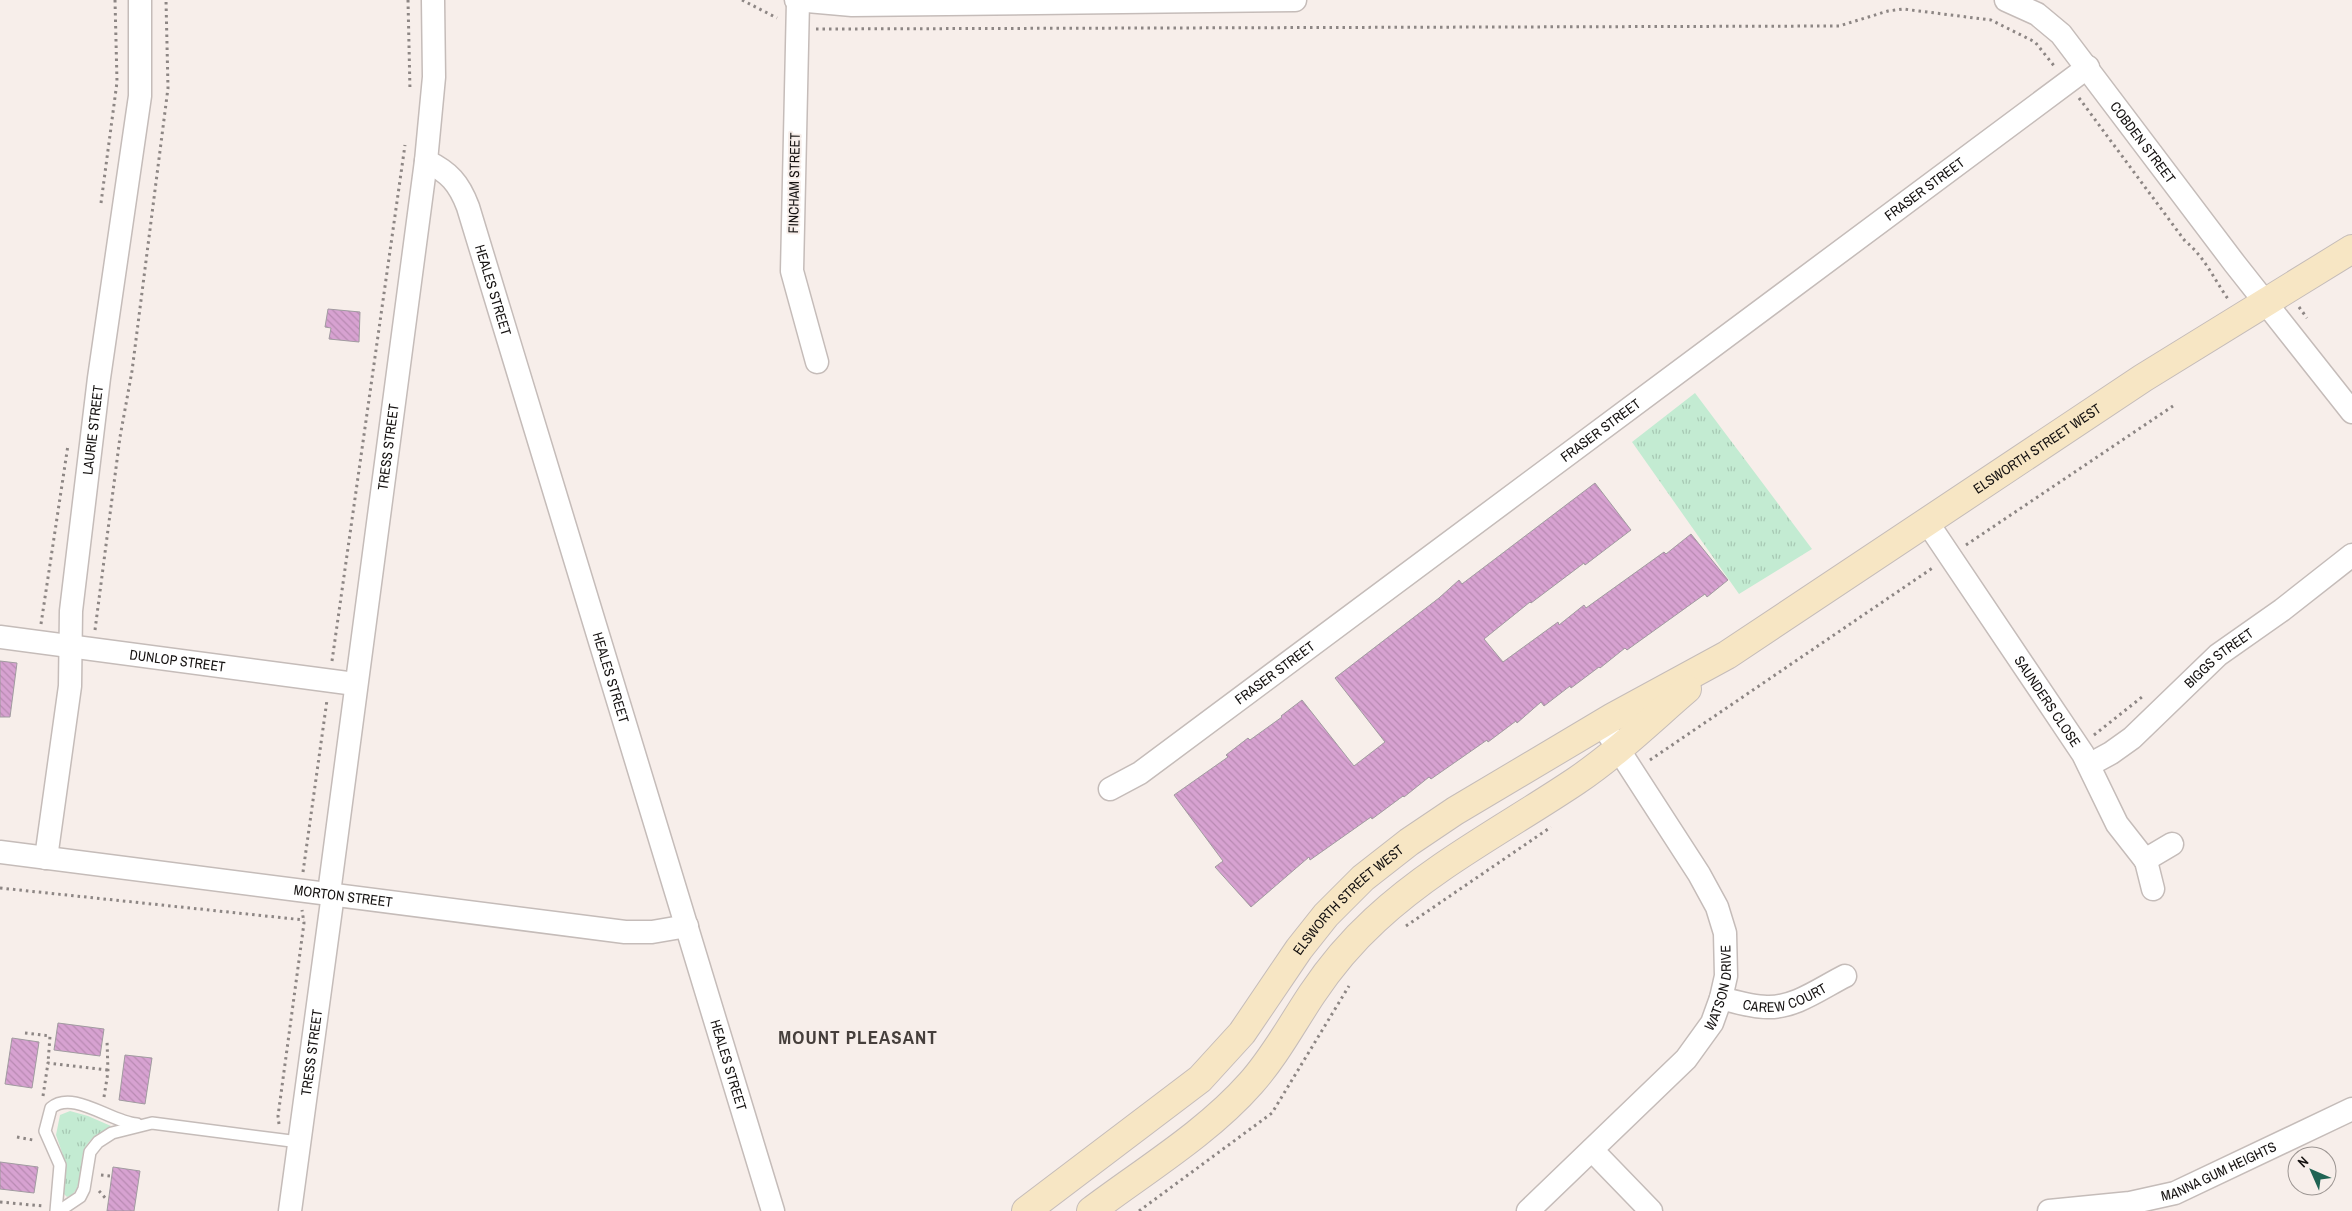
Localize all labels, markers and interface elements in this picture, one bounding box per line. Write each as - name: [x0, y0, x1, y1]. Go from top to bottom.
- street label: COBDEN STREET: [2106, 98, 2180, 187]
- street label: FINCHAM STREET: [784, 132, 804, 234]
- street label: FRASER STREET: [1881, 153, 1968, 224]
- street label: HEALES STREET: [471, 242, 515, 338]
- street label: LAURIE STREET: [78, 384, 107, 476]
- street label: FRASER STREET: [1557, 395, 1644, 466]
- street label: ELSWORTH STREET WEST: [1970, 400, 2104, 497]
- street label: TRESS STREET: [373, 403, 403, 491]
- street label: BIGGS STREET: [2180, 624, 2257, 692]
- street label: HEALES STREET: [589, 630, 633, 725]
- street label: FRASER STREET: [1231, 637, 1318, 708]
- street label: DUNLOP STREET: [129, 645, 226, 676]
- street label: SAUNDERS CLOSE: [2010, 652, 2085, 750]
- street label: ELSWORTH STREET WEST: [1289, 841, 1407, 958]
- street label: MORTON STREET: [293, 881, 394, 911]
- street label: WATSON DRIVE: [1700, 945, 1736, 1034]
- street label: CAREW COURT: [1741, 979, 1830, 1016]
- street label: TRESS STREET: [297, 1008, 326, 1097]
- street label: HEALES STREET: [706, 1017, 751, 1113]
- district label: MOUNT PLEASANT: [778, 1024, 938, 1050]
- street label: MANNA GUM HEIGHTS: [2159, 1137, 2280, 1205]
- north arrow: [2287, 1146, 2337, 1196]
- text: N: [2294, 1153, 2312, 1171]

